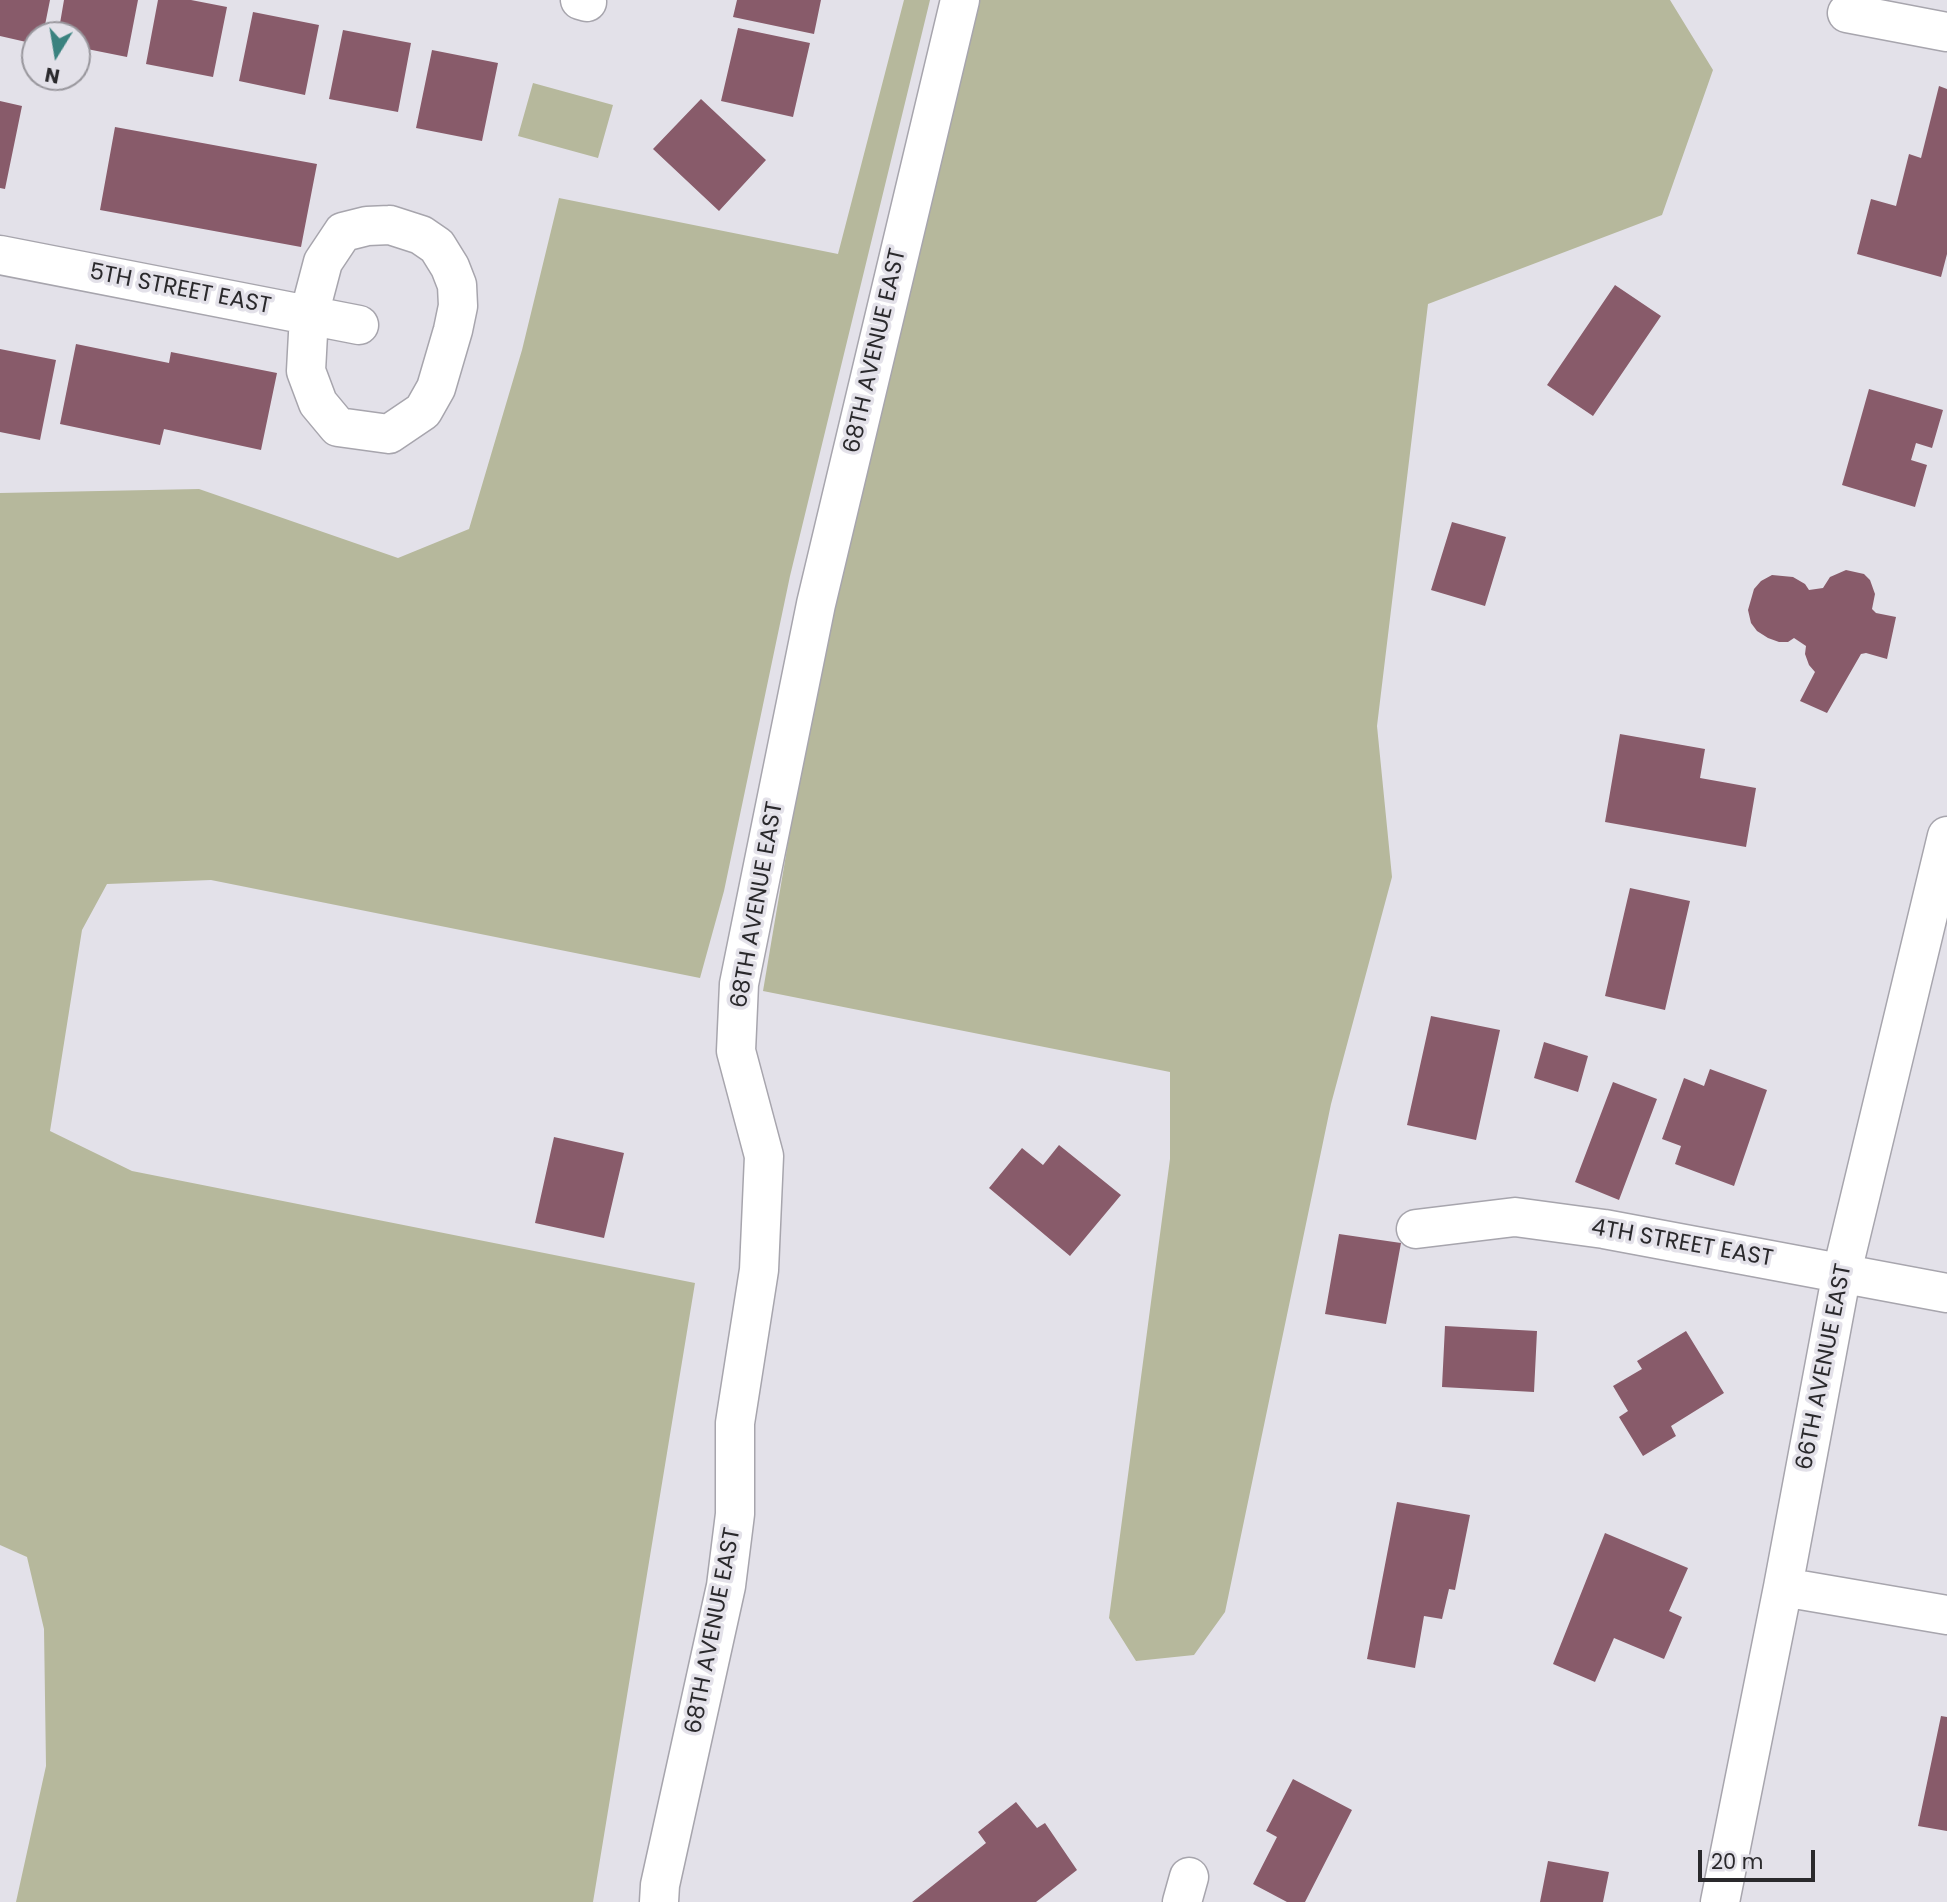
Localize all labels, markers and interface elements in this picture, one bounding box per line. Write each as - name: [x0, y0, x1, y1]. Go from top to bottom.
- north arrow: [21, 21, 91, 91]
- text: N: [43, 61, 62, 90]
- street label: 68TH AVENUE EAST: [839, 246, 913, 456]
- street label: 5TH STREET EAST: [87, 259, 273, 321]
- street label: 68TH AVENUE EAST: [726, 800, 790, 1010]
- street label: 4TH STREET EAST: [1589, 1214, 1775, 1274]
- street label: 66TH AVENUE EAST: [1791, 1262, 1859, 1472]
- street label: 68TH AVENUE EAST: [680, 1526, 748, 1736]
- scale bar: [1702, 1836, 1819, 1880]
- text: 20 m: [1711, 1847, 1764, 1876]

